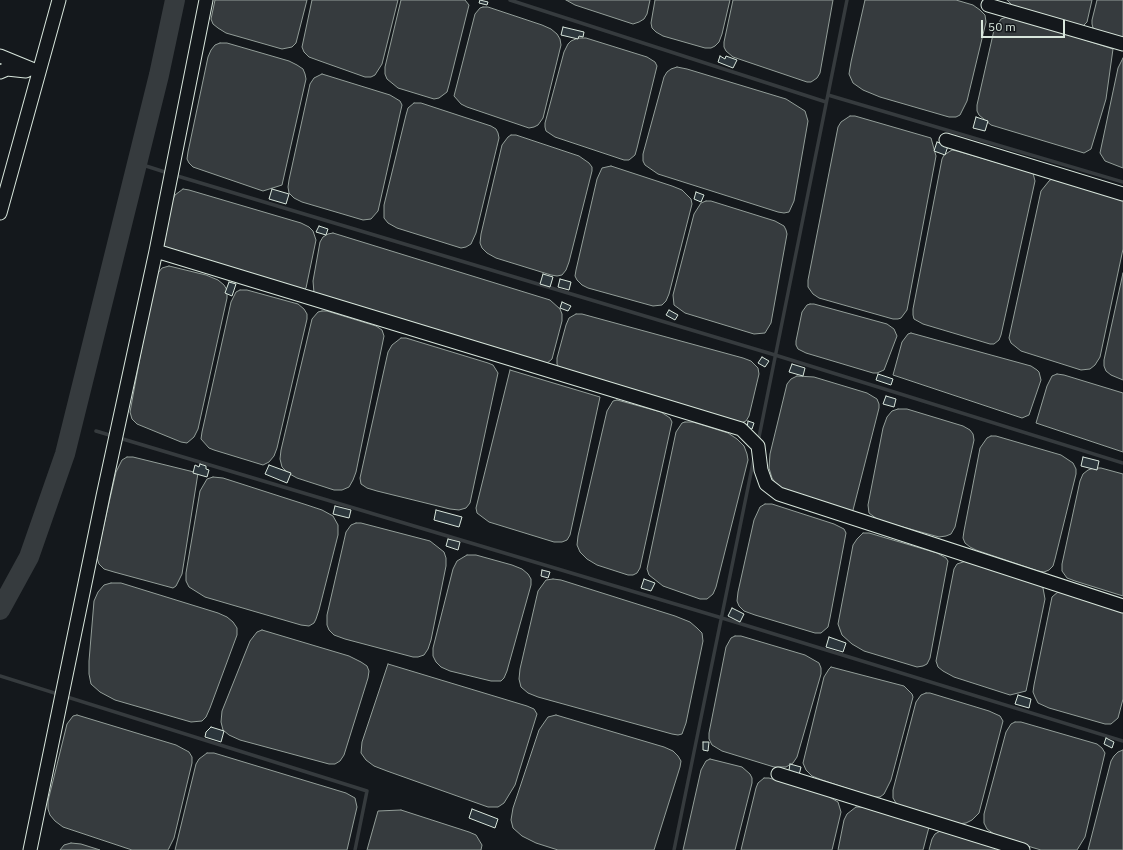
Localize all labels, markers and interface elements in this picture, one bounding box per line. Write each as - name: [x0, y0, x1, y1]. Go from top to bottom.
- scale bar: [983, 12, 1067, 38]
- text: 50 m: [988, 19, 1016, 34]

